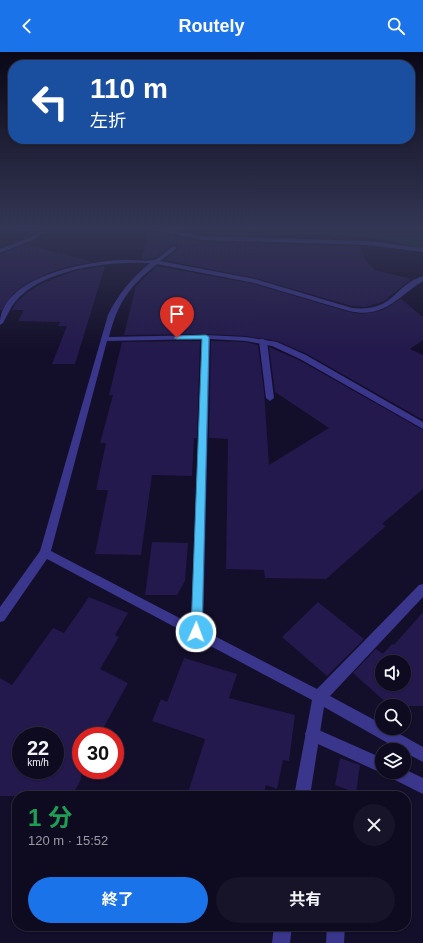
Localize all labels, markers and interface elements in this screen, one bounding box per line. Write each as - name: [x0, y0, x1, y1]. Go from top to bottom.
- icon: back: [16, 15, 38, 37]
- icon: search: [385, 15, 407, 37]
- text: Routely: [178, 16, 245, 36]
- text: 110 m: [90, 73, 168, 104]
- icon: left: [24, 76, 76, 128]
- text: 左折: [90, 111, 126, 131]
- pin: [160, 297, 194, 338]
- icon: arrive: [166, 303, 188, 325]
- position arrow: [175, 611, 217, 653]
- map controls: [375, 655, 411, 779]
- button: sound: [375, 655, 411, 691]
- button: search: [375, 699, 411, 735]
- speed limit sign: 30: [72, 727, 124, 779]
- text: 22: [27, 737, 49, 759]
- button: layers: [375, 743, 411, 779]
- text: km/h: [27, 757, 49, 768]
- text: 1 分: [28, 804, 72, 831]
- button: close: [353, 804, 395, 846]
- text: 120 m · 15:52: [28, 833, 108, 848]
- button: 終了: [28, 877, 208, 923]
- button: 共有: [216, 877, 395, 923]

